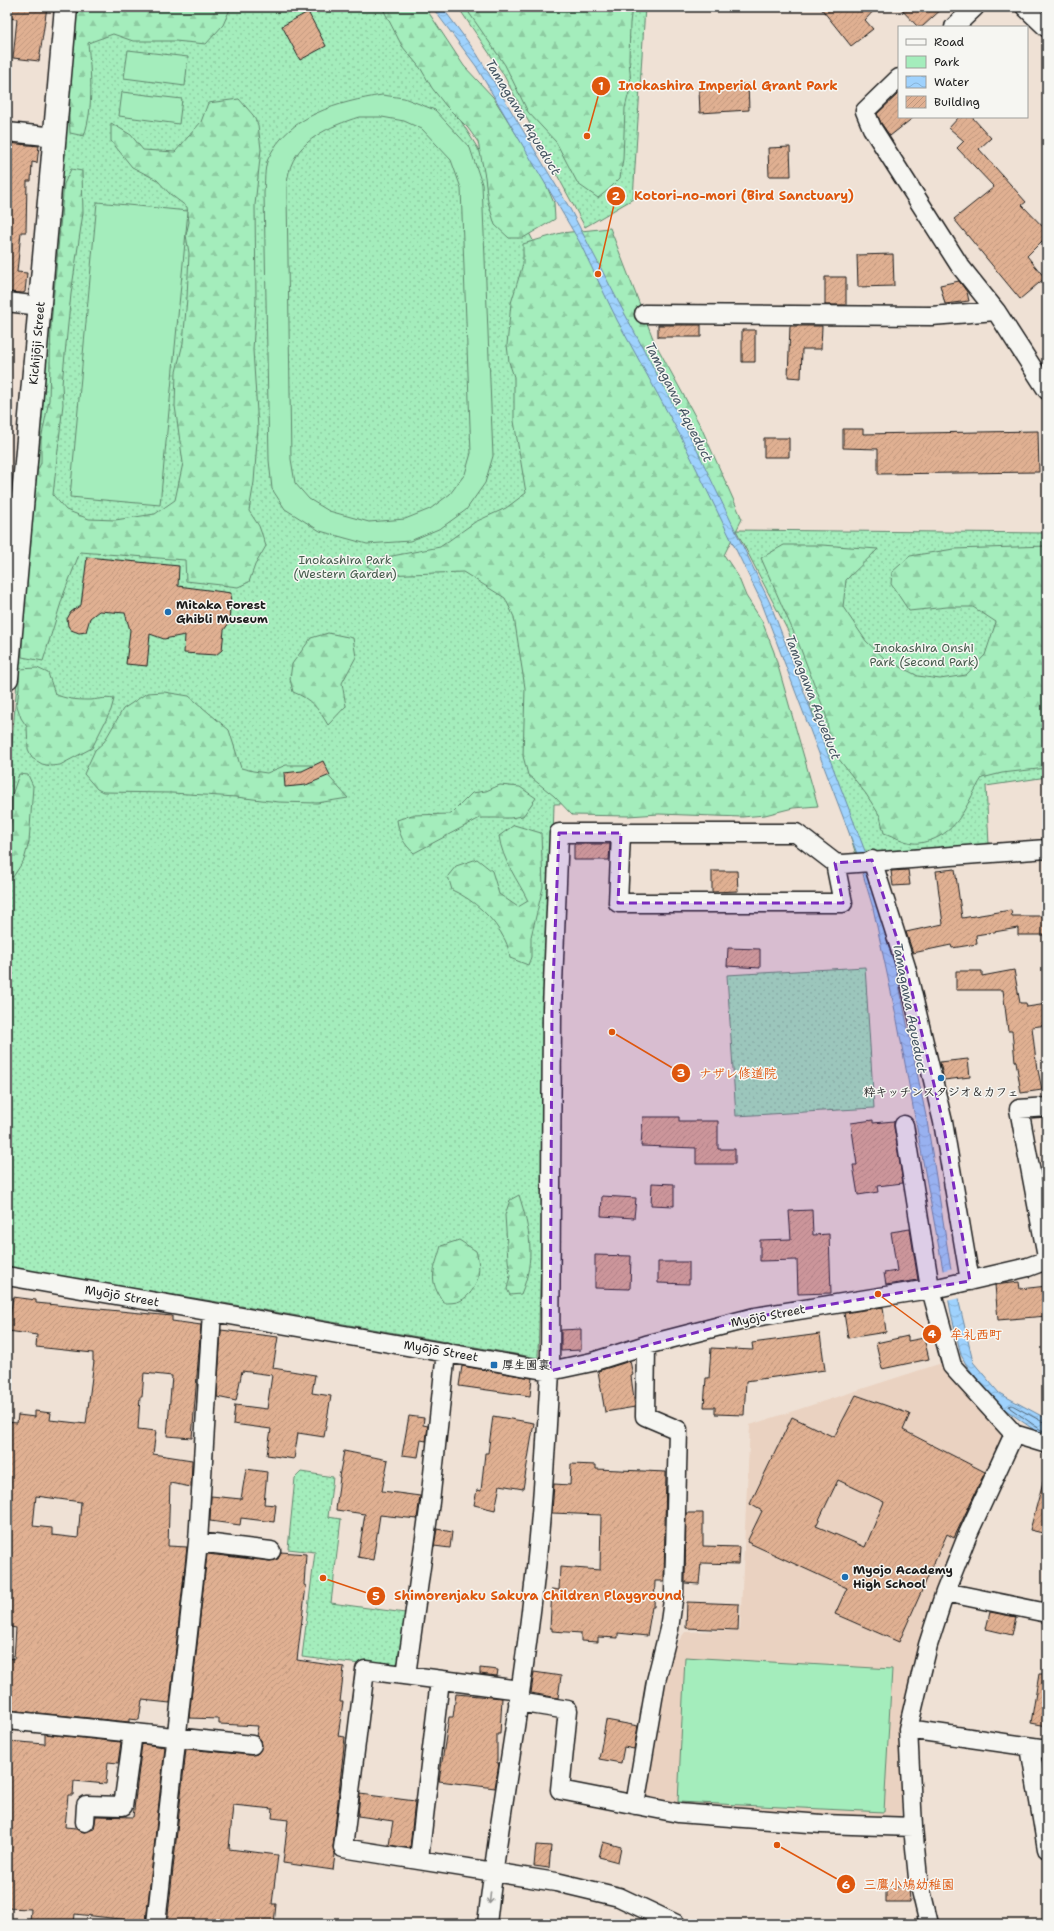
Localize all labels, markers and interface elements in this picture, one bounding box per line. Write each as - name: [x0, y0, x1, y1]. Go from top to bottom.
- legend: [898, 26, 1028, 118]
- text: Road: [934, 34, 965, 50]
- text: Park: [934, 54, 960, 70]
- water label: Tamagawa Aqueduct: [482, 56, 565, 179]
- callout: Inokashira Imperial Grant Park: [591, 73, 846, 98]
- text: Water: [934, 74, 970, 90]
- text: Inokashira Imperial Grant Park: [618, 77, 838, 94]
- text: 1: [598, 78, 604, 94]
- text: Building: [934, 94, 980, 110]
- callout: Kotori-no-mori (Bird Sanctuary): [606, 183, 862, 208]
- text: Kotori-no-mori (Bird Sanctuary): [634, 187, 854, 204]
- text: 2: [612, 188, 621, 204]
- street label: Kichijōji Street: [25, 301, 49, 385]
- water label: Tamagawa Aqueduct: [641, 339, 717, 465]
- park label: Inokashira Park (Western Garden): [293, 552, 397, 582]
- place label: Mitaka Forest Ghibli Museum: [176, 597, 268, 627]
- marker: Mitaka Forest Ghibli Museum: [163, 607, 173, 617]
- water label: Tamagawa Aqueduct: [781, 632, 845, 762]
- park label: Inokashira Onshi Park (Second Park): [870, 640, 979, 670]
- water label: Tamagawa Aqueduct: [889, 941, 931, 1075]
- callout: ナザレ修道院: [671, 1061, 785, 1086]
- text: 3: [677, 1065, 685, 1081]
- text: ナザレ修道院: [699, 1065, 777, 1082]
- marker: 粋キッチンスタジオ＆カフェ: [936, 1073, 946, 1083]
- place label: 粋キッチンスタジオ＆カフェ: [863, 1084, 1019, 1100]
- street label: Myōjō Street: [84, 1282, 160, 1310]
- street label: Myōjō Street: [730, 1301, 806, 1331]
- callout: 牟礼西町: [922, 1322, 1010, 1347]
- text: 4: [928, 1326, 937, 1342]
- text: 牟礼西町: [950, 1326, 1002, 1343]
- street label: Myōjō Street: [403, 1337, 479, 1365]
- place label: 厚生園裏: [502, 1357, 550, 1373]
- marker: 厚生園裏: [489, 1360, 499, 1370]
- place label: Myojo Academy High School: [853, 1562, 953, 1592]
- marker: Myojo Academy High School: [840, 1572, 850, 1582]
- callout: Shimorenjaku Sakura Children Playground: [366, 1583, 690, 1608]
- text: Shimorenjaku Sakura Children Playground: [394, 1587, 682, 1604]
- text: 5: [372, 1588, 380, 1604]
- callout: 三鷹小鳩幼稚園: [836, 1872, 963, 1897]
- text: 三鷹小鳩幼稚園: [863, 1876, 955, 1893]
- text: 6: [842, 1877, 850, 1893]
- one-way arrow: [486, 1891, 494, 1904]

